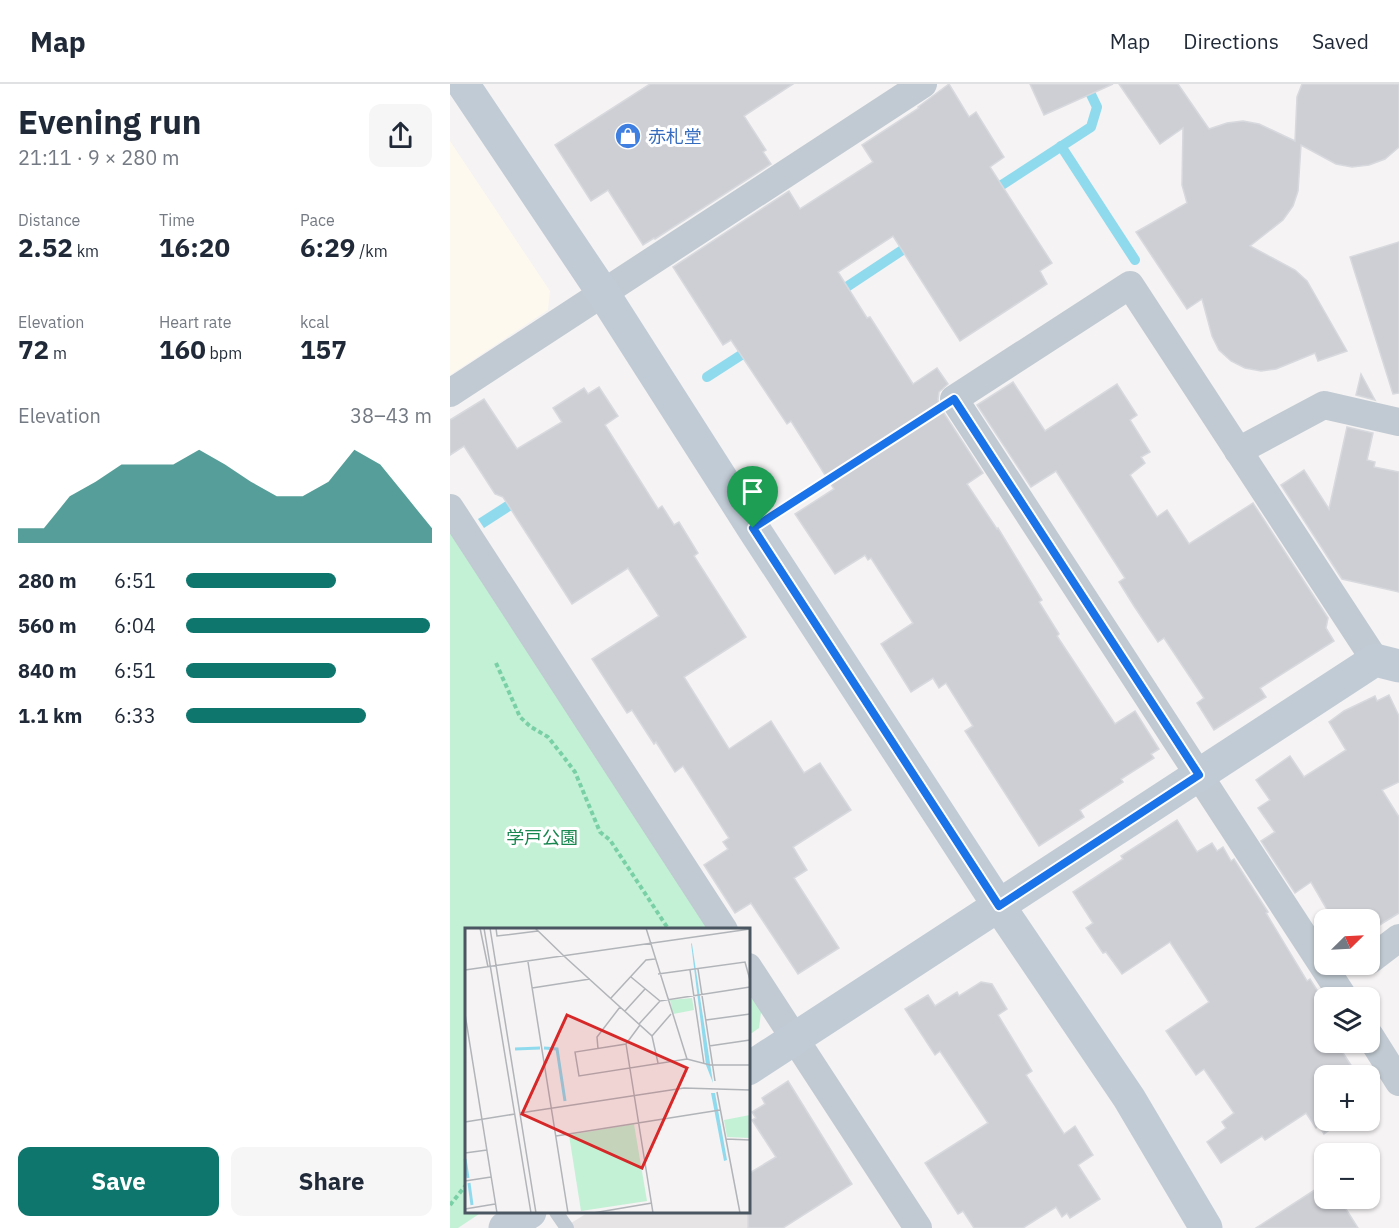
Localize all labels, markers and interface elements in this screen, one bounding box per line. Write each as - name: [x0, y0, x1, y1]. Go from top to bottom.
- text: Map: [30, 23, 86, 60]
- text: Map: [1110, 27, 1150, 55]
- text: Directions: [1183, 27, 1279, 55]
- text: Saved: [1312, 27, 1369, 55]
- text: Evening run: [18, 100, 202, 143]
- button: share: [369, 104, 432, 167]
- shop icon: 赤札堂: [613, 121, 643, 151]
- place label: 赤札堂: [648, 125, 702, 148]
- text: 21:11 · 9 × 280 m: [18, 144, 179, 171]
- text: Distance: [18, 210, 80, 230]
- text: Time: [159, 210, 195, 230]
- text: Pace: [300, 210, 335, 230]
- text: 2.52: [18, 230, 73, 264]
- text: 16:20: [159, 230, 230, 264]
- text: 6:29: [300, 230, 355, 264]
- text: km: [73, 241, 99, 261]
- text: /km: [355, 241, 388, 261]
- text: Elevation: [18, 312, 84, 332]
- text: Heart rate: [159, 312, 232, 332]
- text: kcal: [300, 312, 329, 332]
- text: 72: [18, 332, 49, 366]
- text: 160: [159, 332, 206, 366]
- text: 157: [300, 332, 347, 366]
- text: m: [49, 343, 67, 363]
- text: bpm: [206, 343, 242, 363]
- text: Elevation: [18, 402, 101, 429]
- text: 38–43 m: [350, 402, 432, 429]
- pin: [727, 466, 778, 528]
- icon: arrive: [736, 475, 769, 508]
- text: 280 m: [18, 567, 77, 594]
- text: 6:51: [114, 567, 156, 594]
- text: 560 m: [18, 612, 77, 639]
- text: 6:04: [114, 612, 156, 639]
- text: 840 m: [18, 657, 77, 684]
- text: 6:51: [114, 657, 156, 684]
- text: 1.1 km: [18, 702, 82, 729]
- text: 6:33: [114, 702, 156, 729]
- park label: 学戸公園: [506, 826, 578, 849]
- north arrow: [1314, 909, 1380, 975]
- map controls: [1314, 909, 1380, 1209]
- inset map: [465, 928, 750, 1213]
- button: layers: [1314, 987, 1380, 1053]
- button: +: [1314, 1065, 1380, 1131]
- button: −: [1314, 1143, 1380, 1209]
- button: Save: [18, 1147, 219, 1216]
- button: Share: [231, 1147, 432, 1216]

